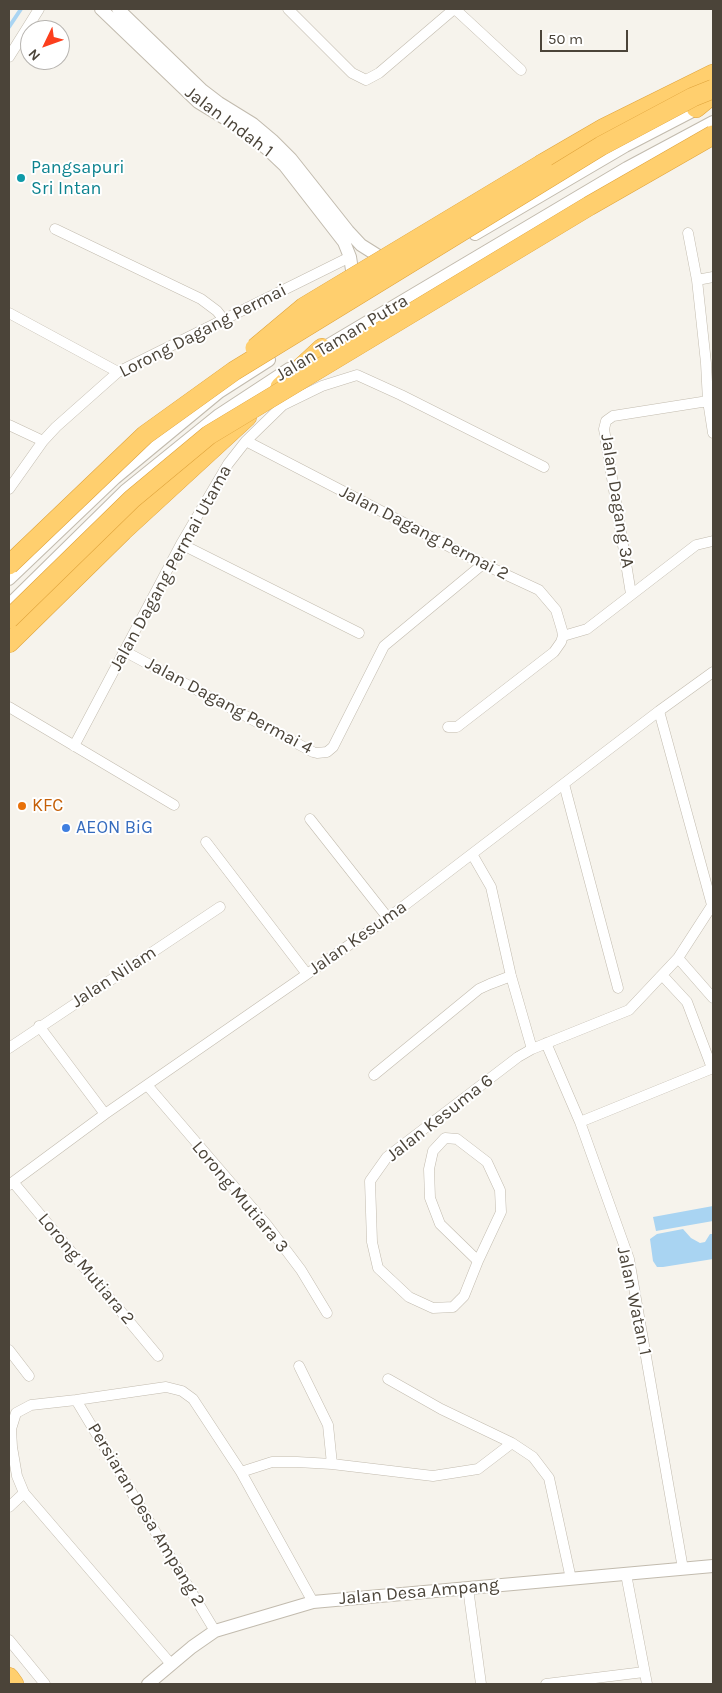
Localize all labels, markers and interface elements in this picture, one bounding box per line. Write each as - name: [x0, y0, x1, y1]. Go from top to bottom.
- north arrow: [20, 20, 70, 70]
- scale bar: [542, 20, 630, 52]
- text: 50 m: [548, 30, 583, 48]
- text: N: [25, 45, 44, 64]
- street label: Jalan Indah 1: [181, 82, 277, 162]
- place label: Pangsapuri Sri Intan: [31, 157, 125, 200]
- marker: Pangsapuri Sri Intan: [15, 172, 27, 184]
- street label: Lorong Dagang Permai: [116, 279, 290, 383]
- street label: Jalan Taman Putra: [272, 290, 412, 386]
- street label: Jalan Dagang 3A: [596, 432, 638, 570]
- street label: Jalan Dagang Permai Utama: [105, 461, 237, 675]
- street label: Jalan Dagang Permai 2: [336, 481, 512, 585]
- street label: Jalan Dagang Permai 4: [142, 653, 316, 759]
- place label: KFC: [32, 795, 63, 817]
- marker: KFC: [16, 800, 28, 812]
- place label: AEON BiG: [76, 817, 153, 839]
- marker: AEON BiG: [60, 822, 72, 834]
- street label: Jalan Kesuma: [305, 896, 411, 980]
- street label: Jalan Nilam: [68, 942, 160, 1012]
- street label: Jalan Kesuma 6: [382, 1070, 498, 1166]
- street label: Lorong Mutiara 3: [187, 1137, 293, 1257]
- street label: Lorong Mutiara 2: [33, 1209, 139, 1329]
- street label: Jalan Watan 1: [612, 1245, 656, 1357]
- street label: Persiaran Desa Ampang 2: [83, 1419, 209, 1611]
- street label: Jalan Desa Ampang: [338, 1574, 500, 1610]

